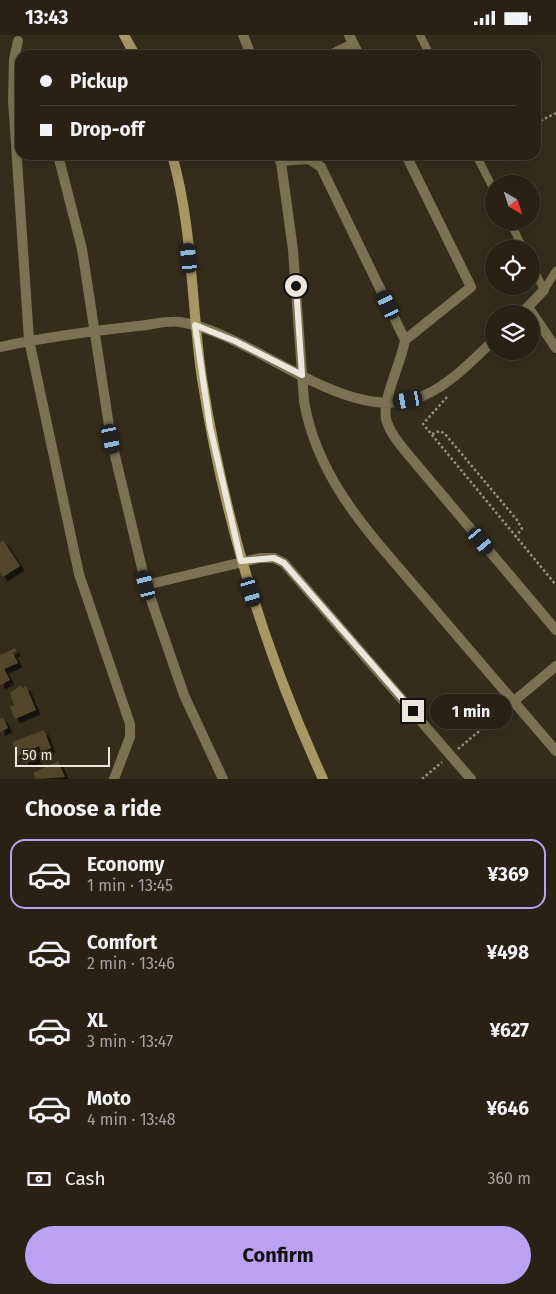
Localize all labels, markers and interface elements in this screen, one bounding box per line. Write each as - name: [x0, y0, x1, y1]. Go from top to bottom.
- text: 13:43: [25, 6, 68, 29]
- text: Pickup: [70, 70, 128, 93]
- text: Drop-off: [70, 118, 144, 141]
- north arrow: [485, 175, 540, 230]
- map controls: [485, 175, 540, 360]
- button: locate: [485, 240, 540, 295]
- car: [179, 242, 198, 274]
- route start: [285, 275, 307, 297]
- car: [374, 288, 401, 322]
- button: layers: [485, 305, 540, 360]
- car: [391, 390, 424, 410]
- car: [100, 423, 121, 455]
- car: [465, 525, 496, 557]
- car: [135, 569, 156, 601]
- car: [239, 575, 262, 609]
- callout: 1 min: [430, 693, 513, 729]
- route end: [402, 700, 424, 722]
- text: 1 min: [452, 702, 490, 721]
- scale bar: [15, 744, 110, 767]
- text: 50 m: [22, 747, 53, 764]
- text: Choose a ride: [25, 795, 161, 822]
- icon: car: [27, 852, 72, 897]
- text: Economy: [87, 853, 164, 876]
- text: ¥369: [488, 863, 529, 886]
- text: 1 min · 13:45: [87, 876, 173, 895]
- icon: car: [27, 930, 72, 975]
- text: Comfort: [87, 931, 157, 954]
- text: ¥498: [487, 941, 529, 964]
- text: 2 min · 13:46: [87, 954, 175, 973]
- icon: car: [27, 1008, 72, 1053]
- text: XL: [87, 1009, 108, 1032]
- text: ¥627: [490, 1019, 529, 1042]
- text: 3 min · 13:47: [87, 1032, 173, 1051]
- icon: car: [27, 1086, 72, 1131]
- text: Moto: [87, 1087, 131, 1110]
- text: ¥646: [487, 1097, 529, 1120]
- text: 4 min · 13:48: [87, 1110, 176, 1129]
- icon: cash: [25, 1165, 53, 1193]
- text: Cash: [65, 1167, 106, 1190]
- text: 360 m: [488, 1169, 531, 1188]
- button: Confirm: [25, 1226, 531, 1284]

